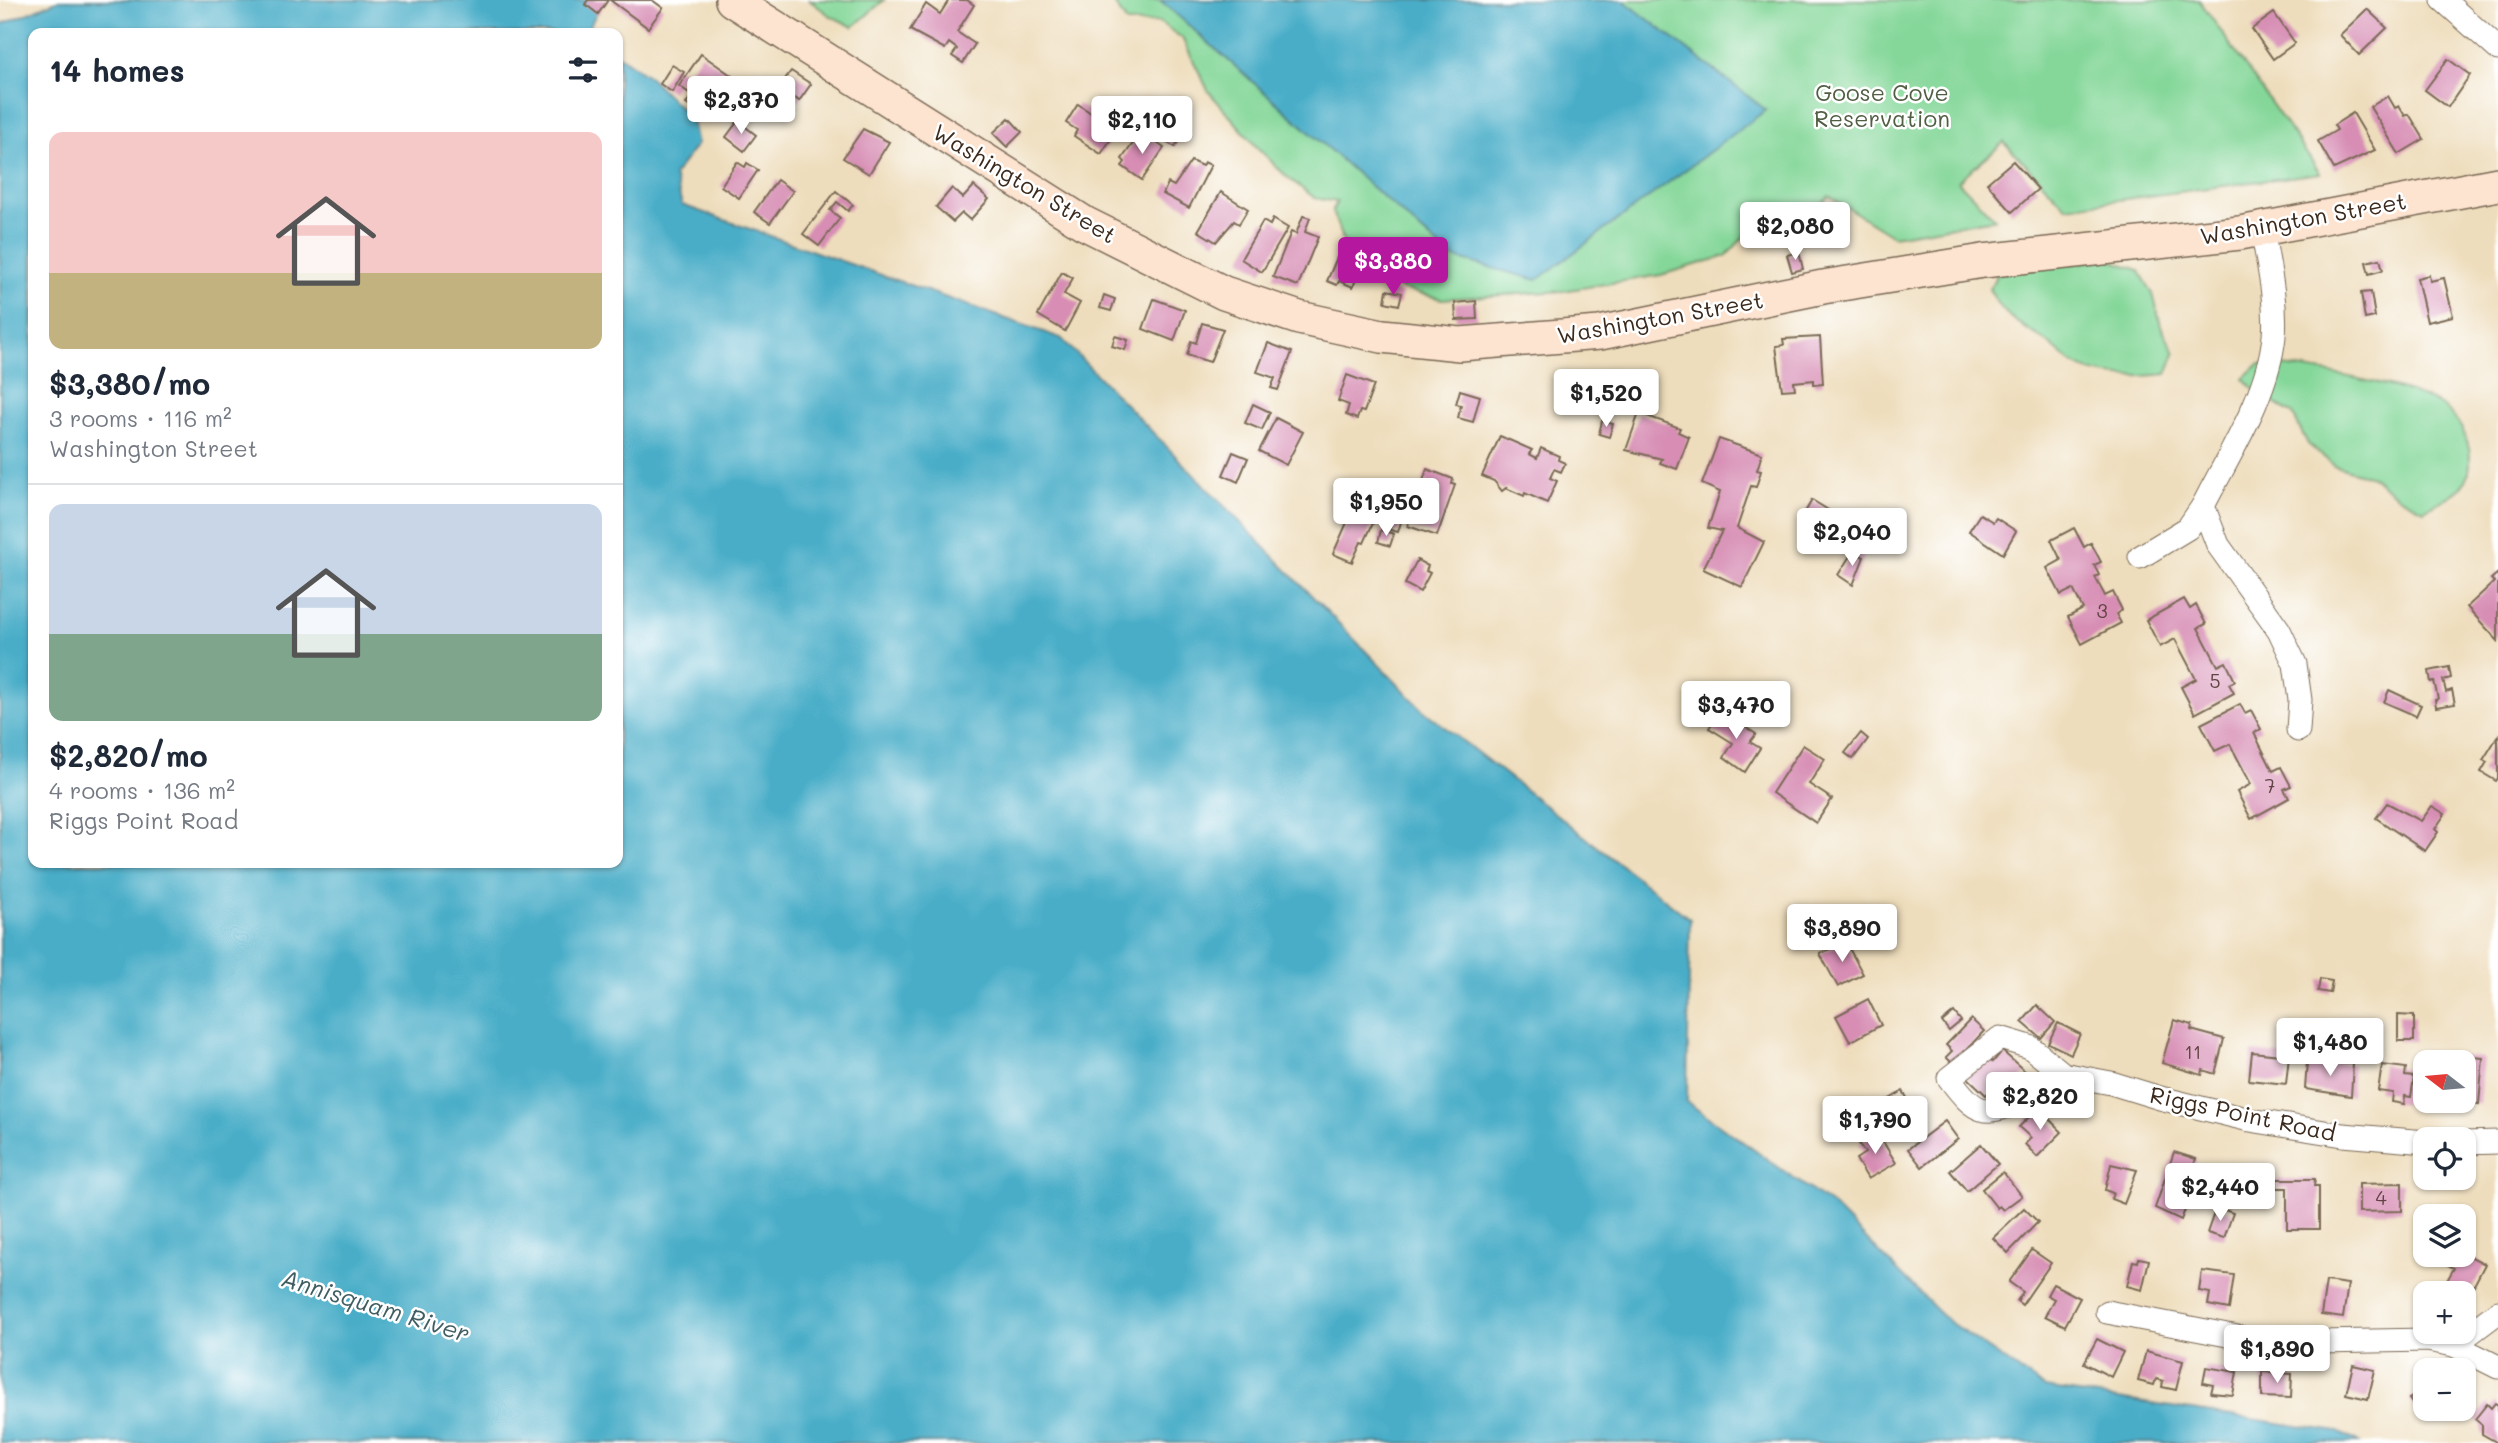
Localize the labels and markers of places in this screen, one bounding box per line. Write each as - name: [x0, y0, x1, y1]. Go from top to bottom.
- pin: $2,370: [684, 76, 798, 136]
- pin: $2,110: [1085, 96, 1199, 156]
- pin: $2,080: [1738, 202, 1852, 262]
- pin: $3,380: [1336, 238, 1450, 297]
- pin: $1,520: [1549, 370, 1663, 429]
- pin: $1,950: [1329, 478, 1443, 538]
- pin: $2,040: [1795, 508, 1909, 568]
- pin: $3,470: [1679, 682, 1793, 741]
- pin: $3,890: [1785, 904, 1899, 964]
- pin: $1,480: [2273, 1018, 2387, 1078]
- pin: $2,820: [1983, 1072, 2097, 1132]
- pin: $1,790: [1818, 1096, 1932, 1156]
- pin: $2,440: [2163, 1164, 2277, 1223]
- pin: $1,890: [2220, 1326, 2334, 1385]

